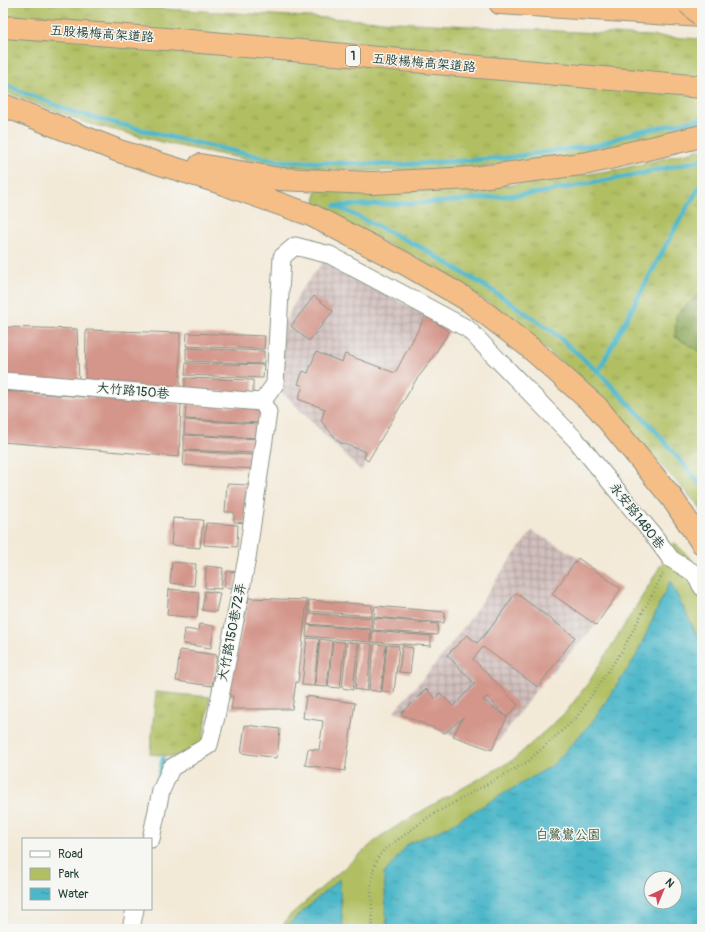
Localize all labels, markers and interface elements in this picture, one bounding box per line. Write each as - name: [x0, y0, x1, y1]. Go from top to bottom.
- street label: 五股楊梅高架道路: [50, 22, 154, 46]
- road number: 1: [346, 46, 360, 66]
- street label: 五股楊梅高架道路: [371, 50, 477, 76]
- street label: 大竹路150巷: [96, 380, 170, 402]
- street label: 永安路1480巷: [606, 480, 668, 552]
- street label: 大竹路150巷72弄: [215, 581, 249, 683]
- park label: 白鷺鸞公園: [535, 827, 601, 843]
- legend: [22, 838, 152, 910]
- text: Road: [58, 847, 83, 862]
- text: Park: [58, 867, 79, 882]
- north arrow: [643, 870, 683, 910]
- text: N: [662, 876, 677, 891]
- text: Water: [58, 887, 89, 902]

